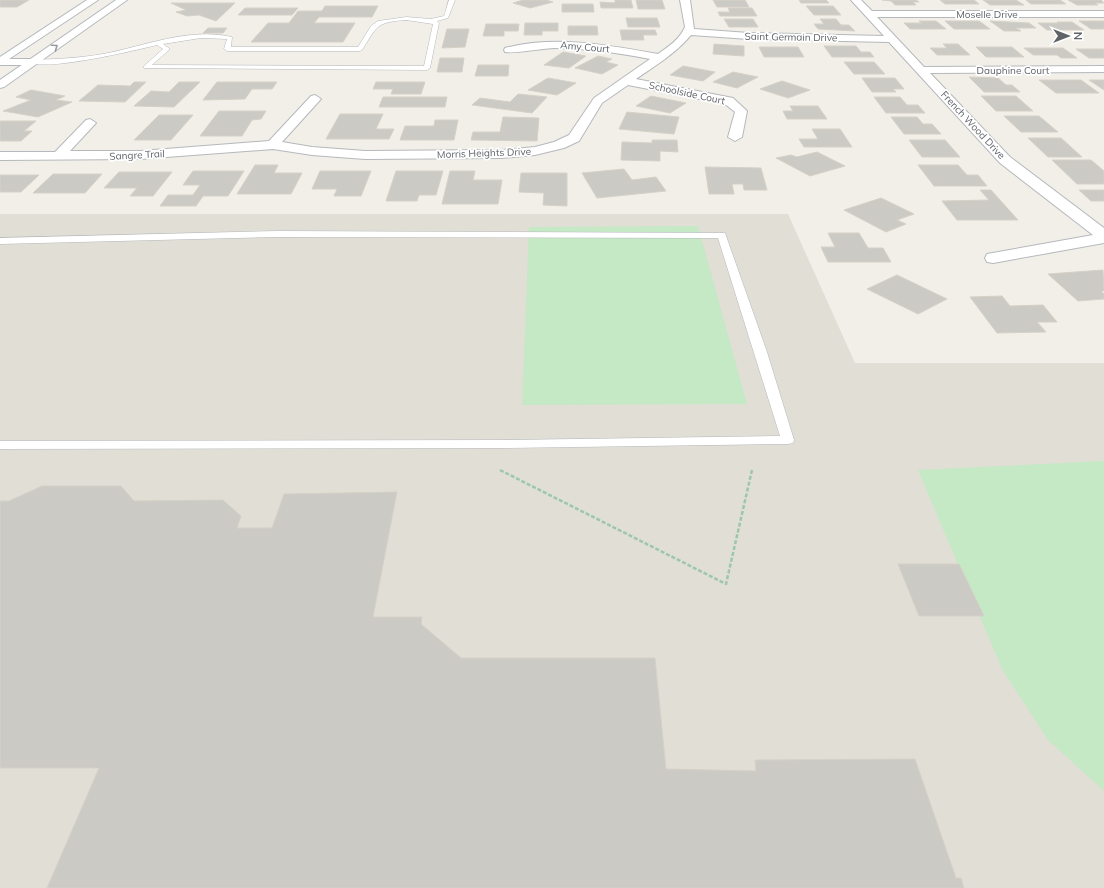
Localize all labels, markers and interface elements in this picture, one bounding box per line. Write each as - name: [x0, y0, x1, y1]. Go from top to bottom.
- street label: Moselle Drive: [956, 8, 1018, 21]
- north arrow: [1048, 16, 1088, 56]
- street label: Saint Germain Drive: [745, 30, 837, 44]
- text: N: [1071, 32, 1085, 40]
- street label: Amy Court: [560, 38, 611, 56]
- one-way arrow: [51, 44, 58, 52]
- street label: Dauphine Court: [977, 64, 1050, 77]
- street label: Schoolside Court: [648, 79, 727, 108]
- street label: French Wood Drive: [938, 88, 1008, 162]
- street label: Morris Heights Drive: [437, 145, 531, 161]
- street label: Sangre Trail: [109, 147, 165, 163]

